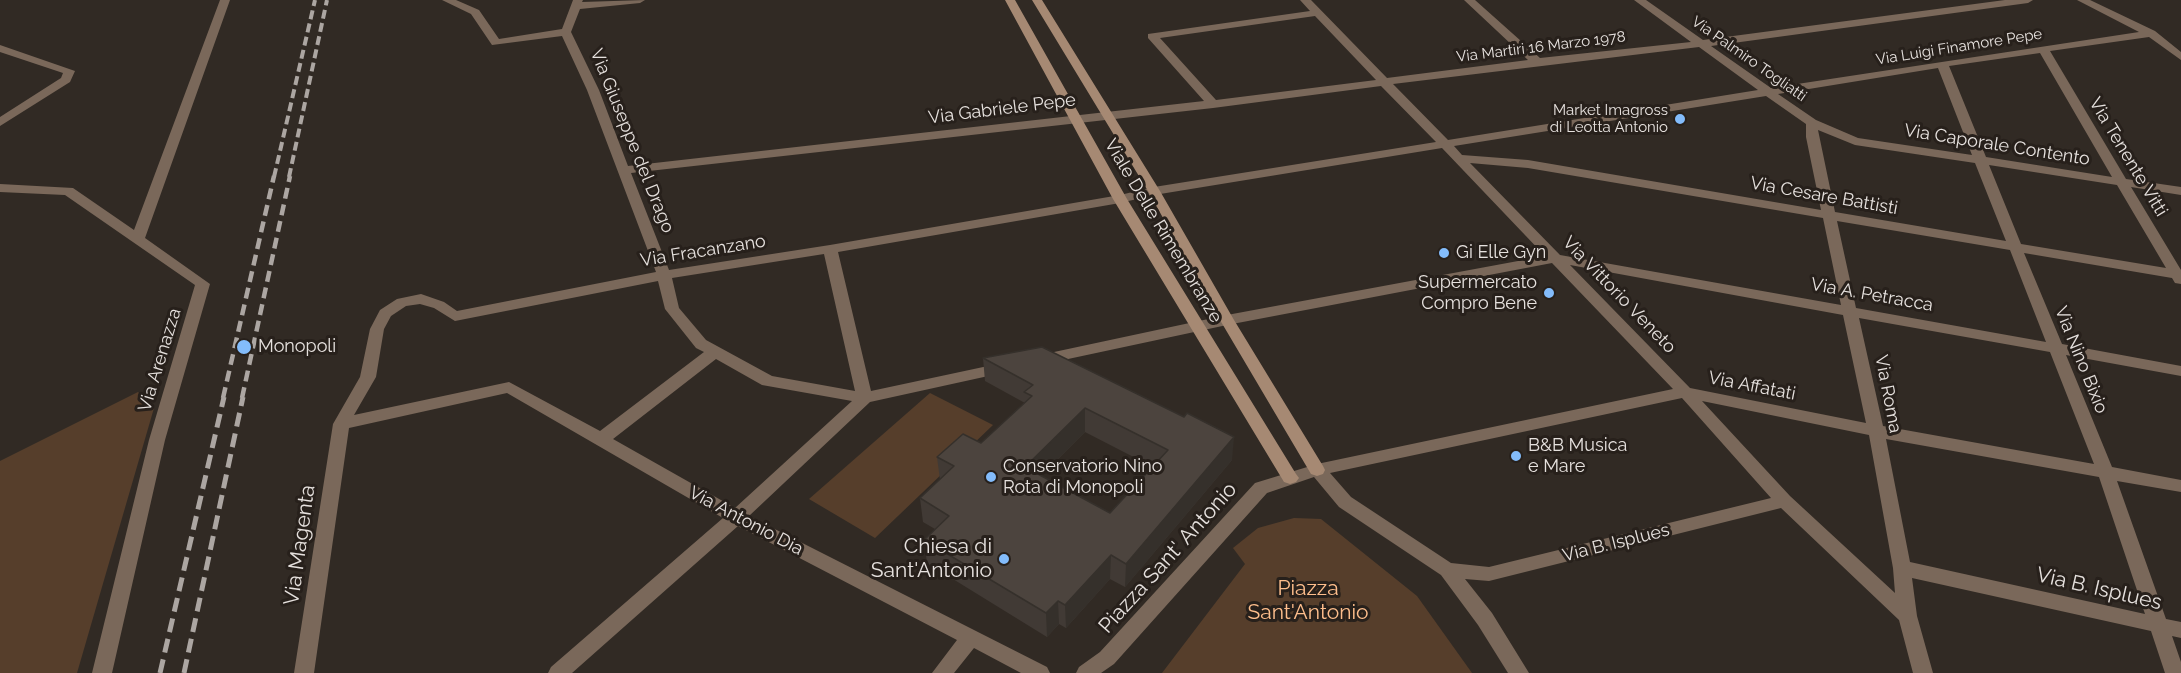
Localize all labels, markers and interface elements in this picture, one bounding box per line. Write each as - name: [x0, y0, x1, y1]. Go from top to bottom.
- street label: Via Palmiro Togliatti: [1688, 13, 1810, 105]
- street label: Via Luigi Finamore Pepe: [1875, 25, 2043, 69]
- street label: Via Martiri 16 Marzo 1978: [1455, 28, 1627, 66]
- street label: Via Giuseppe del Drago: [585, 46, 679, 236]
- street label: Via Gabriele Pepe: [927, 89, 1077, 129]
- street label: Via Tenente Vitti: [2084, 94, 2172, 220]
- place label: Market Imagross di Leotta Antonio: [1550, 101, 1668, 136]
- marker: Market Imagross di Leotta Antonio: [1673, 112, 1687, 126]
- street label: Via Caporale Contento: [1903, 120, 2091, 170]
- street label: Viale Delle Rimembranze: [1100, 135, 1226, 327]
- street label: Via Cesare Battisti: [1749, 172, 1899, 220]
- street label: Via Fracanzano: [639, 230, 767, 272]
- street label: Via Vittorio Veneto: [1558, 232, 1680, 358]
- place label: Gi Elle Gyn: [1456, 242, 1546, 264]
- marker: Gi Elle Gyn: [1437, 246, 1451, 260]
- place label: Supermercato Compro Bene: [1418, 272, 1537, 314]
- street label: Via A. Petracca: [1809, 274, 1935, 316]
- marker: Supermercato Compro Bene: [1542, 286, 1556, 300]
- street label: Via Nino Bixio: [2050, 303, 2112, 417]
- street label: Via Arenazza: [134, 306, 186, 414]
- place label: Monopoli: [258, 336, 336, 358]
- marker: Monopoli: [235, 338, 253, 356]
- street label: Via Roma: [1870, 353, 1906, 435]
- street label: Via Affatati: [1707, 367, 1797, 405]
- place label: B&B Musica e Mare: [1528, 435, 1627, 478]
- marker: B&B Musica e Mare: [1509, 449, 1523, 463]
- place label: Conservatorio Nino Rota di Monopoli: [1003, 456, 1162, 498]
- marker: Conservatorio Nino Rota di Monopoli: [984, 470, 998, 484]
- street label: Piazza Sant' Antonio: [1094, 477, 1242, 639]
- street label: Via Antonio Dia: [685, 482, 807, 560]
- street label: Via Magenta: [279, 483, 321, 607]
- street label: Via B. Isplues: [1560, 519, 1672, 567]
- place label: Chiesa di Sant'Antonio: [871, 534, 992, 584]
- marker: Chiesa di Sant'Antonio: [997, 552, 1011, 566]
- street label: Via B. Isplues: [2034, 562, 2164, 616]
- park label: Piazza Sant'Antonio: [1247, 576, 1369, 626]

